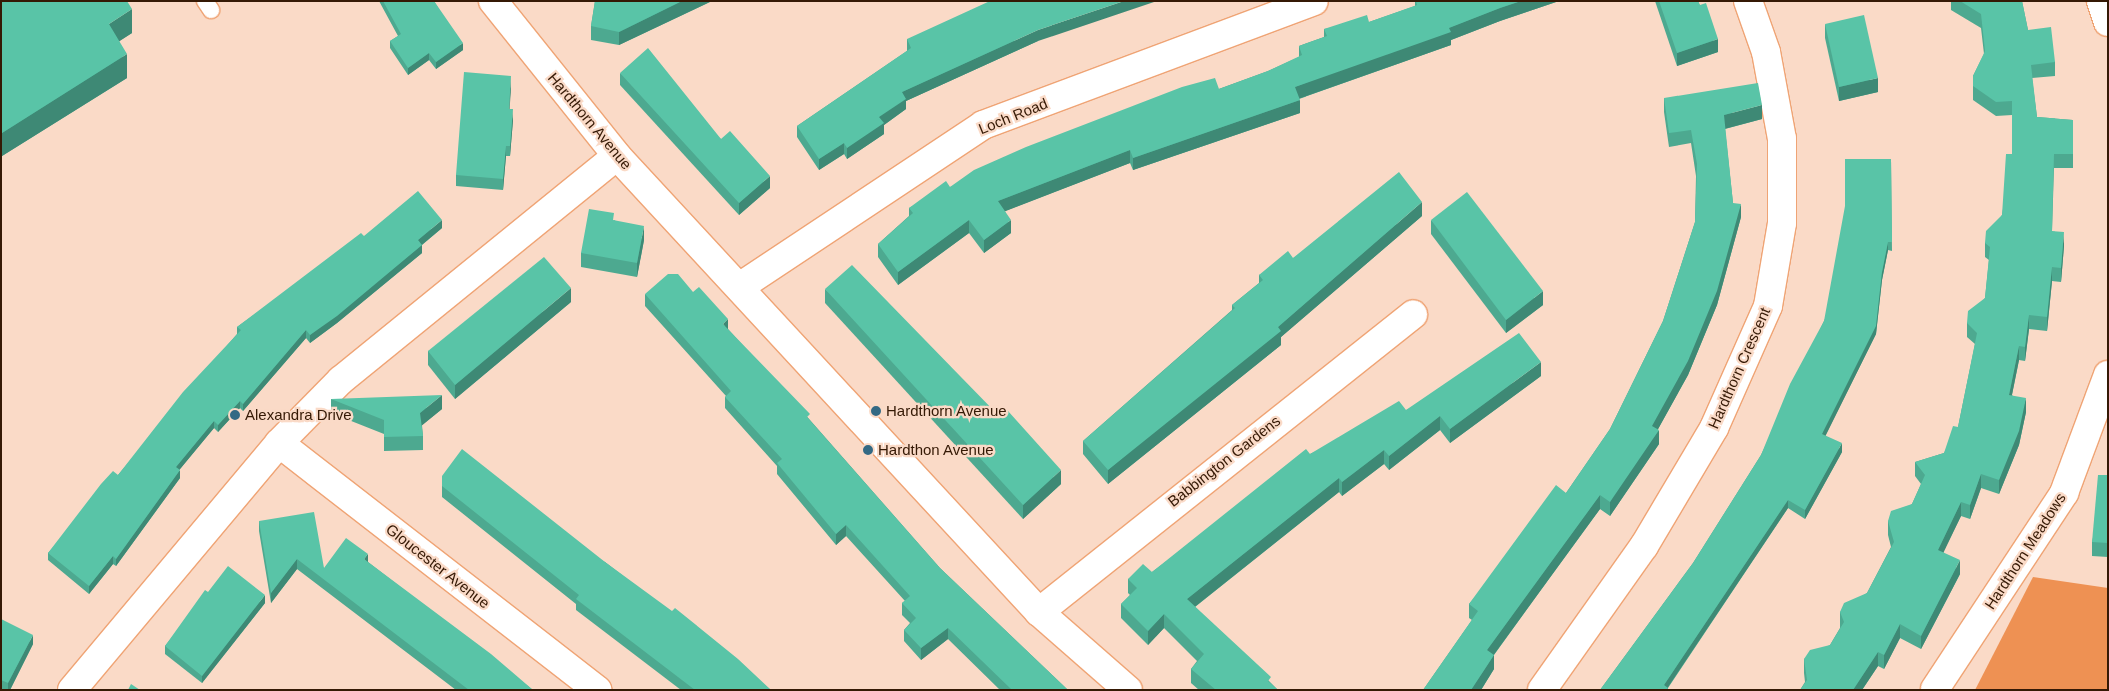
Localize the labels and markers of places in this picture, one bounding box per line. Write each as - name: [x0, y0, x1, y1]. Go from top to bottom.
- place label: Hardthorn Avenue: [886, 402, 1007, 420]
- marker: Hardthorn Avenue: [870, 405, 882, 417]
- place label: Alexandra Drive: [245, 406, 352, 424]
- marker: Alexandra Drive: [229, 409, 241, 421]
- place label: Hardthon Avenue: [878, 441, 994, 459]
- marker: Hardthon Avenue: [862, 444, 874, 456]

